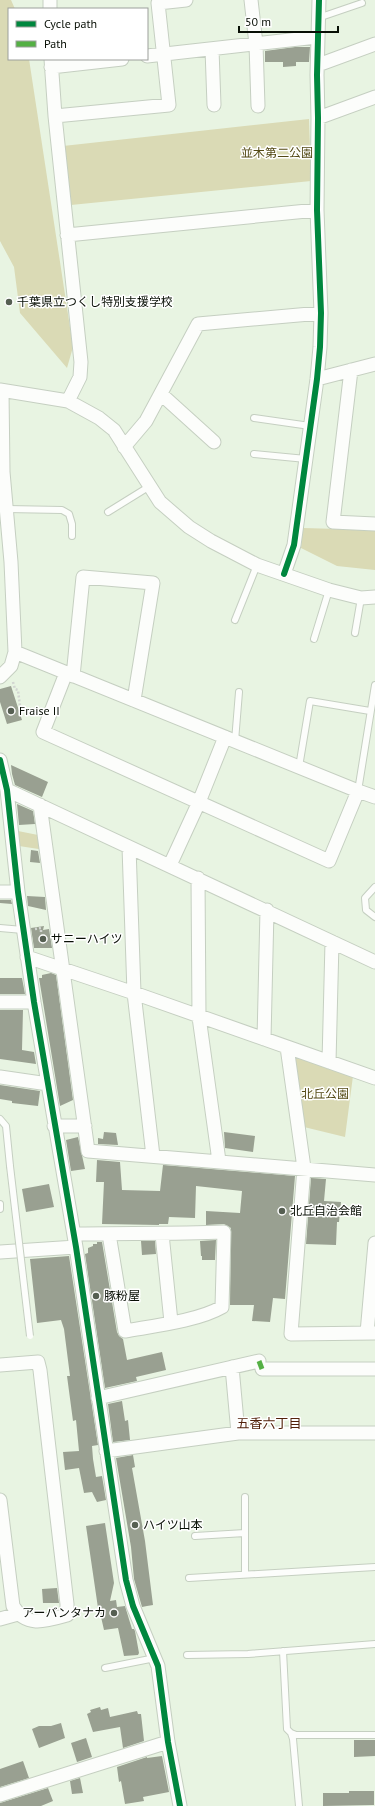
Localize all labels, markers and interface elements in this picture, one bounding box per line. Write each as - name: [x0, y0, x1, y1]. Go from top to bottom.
- legend: [8, 8, 148, 60]
- scale bar: [239, 8, 338, 34]
- text: 50 m: [245, 14, 271, 29]
- text: Cycle path: [44, 16, 97, 31]
- text: Path: [44, 36, 67, 51]
- park label: 並木第二公園: [241, 145, 313, 160]
- place label: 千葉県立つくし特別支援学校: [17, 294, 173, 309]
- marker: 千葉県立つくし特別支援学校: [4, 297, 14, 307]
- place label: Fraise II: [19, 703, 60, 718]
- marker: Fraise II: [6, 706, 16, 716]
- place label: サニーハイツ: [51, 931, 123, 946]
- marker: サニーハイツ: [38, 934, 48, 944]
- park label: 北丘公園: [301, 1086, 349, 1101]
- place label: 北丘自治会館: [290, 1203, 362, 1218]
- marker: 北丘自治会館: [277, 1206, 287, 1216]
- place label: 豚粉屋: [104, 1288, 140, 1303]
- marker: 豚粉屋: [91, 1291, 101, 1301]
- district label: 五香六丁目: [236, 1415, 302, 1432]
- place label: ハイツ山本: [143, 1517, 203, 1532]
- marker: ハイツ山本: [130, 1520, 140, 1530]
- place label: アーバンタナカ: [22, 1605, 106, 1620]
- marker: アーバンタナカ: [109, 1608, 119, 1618]

